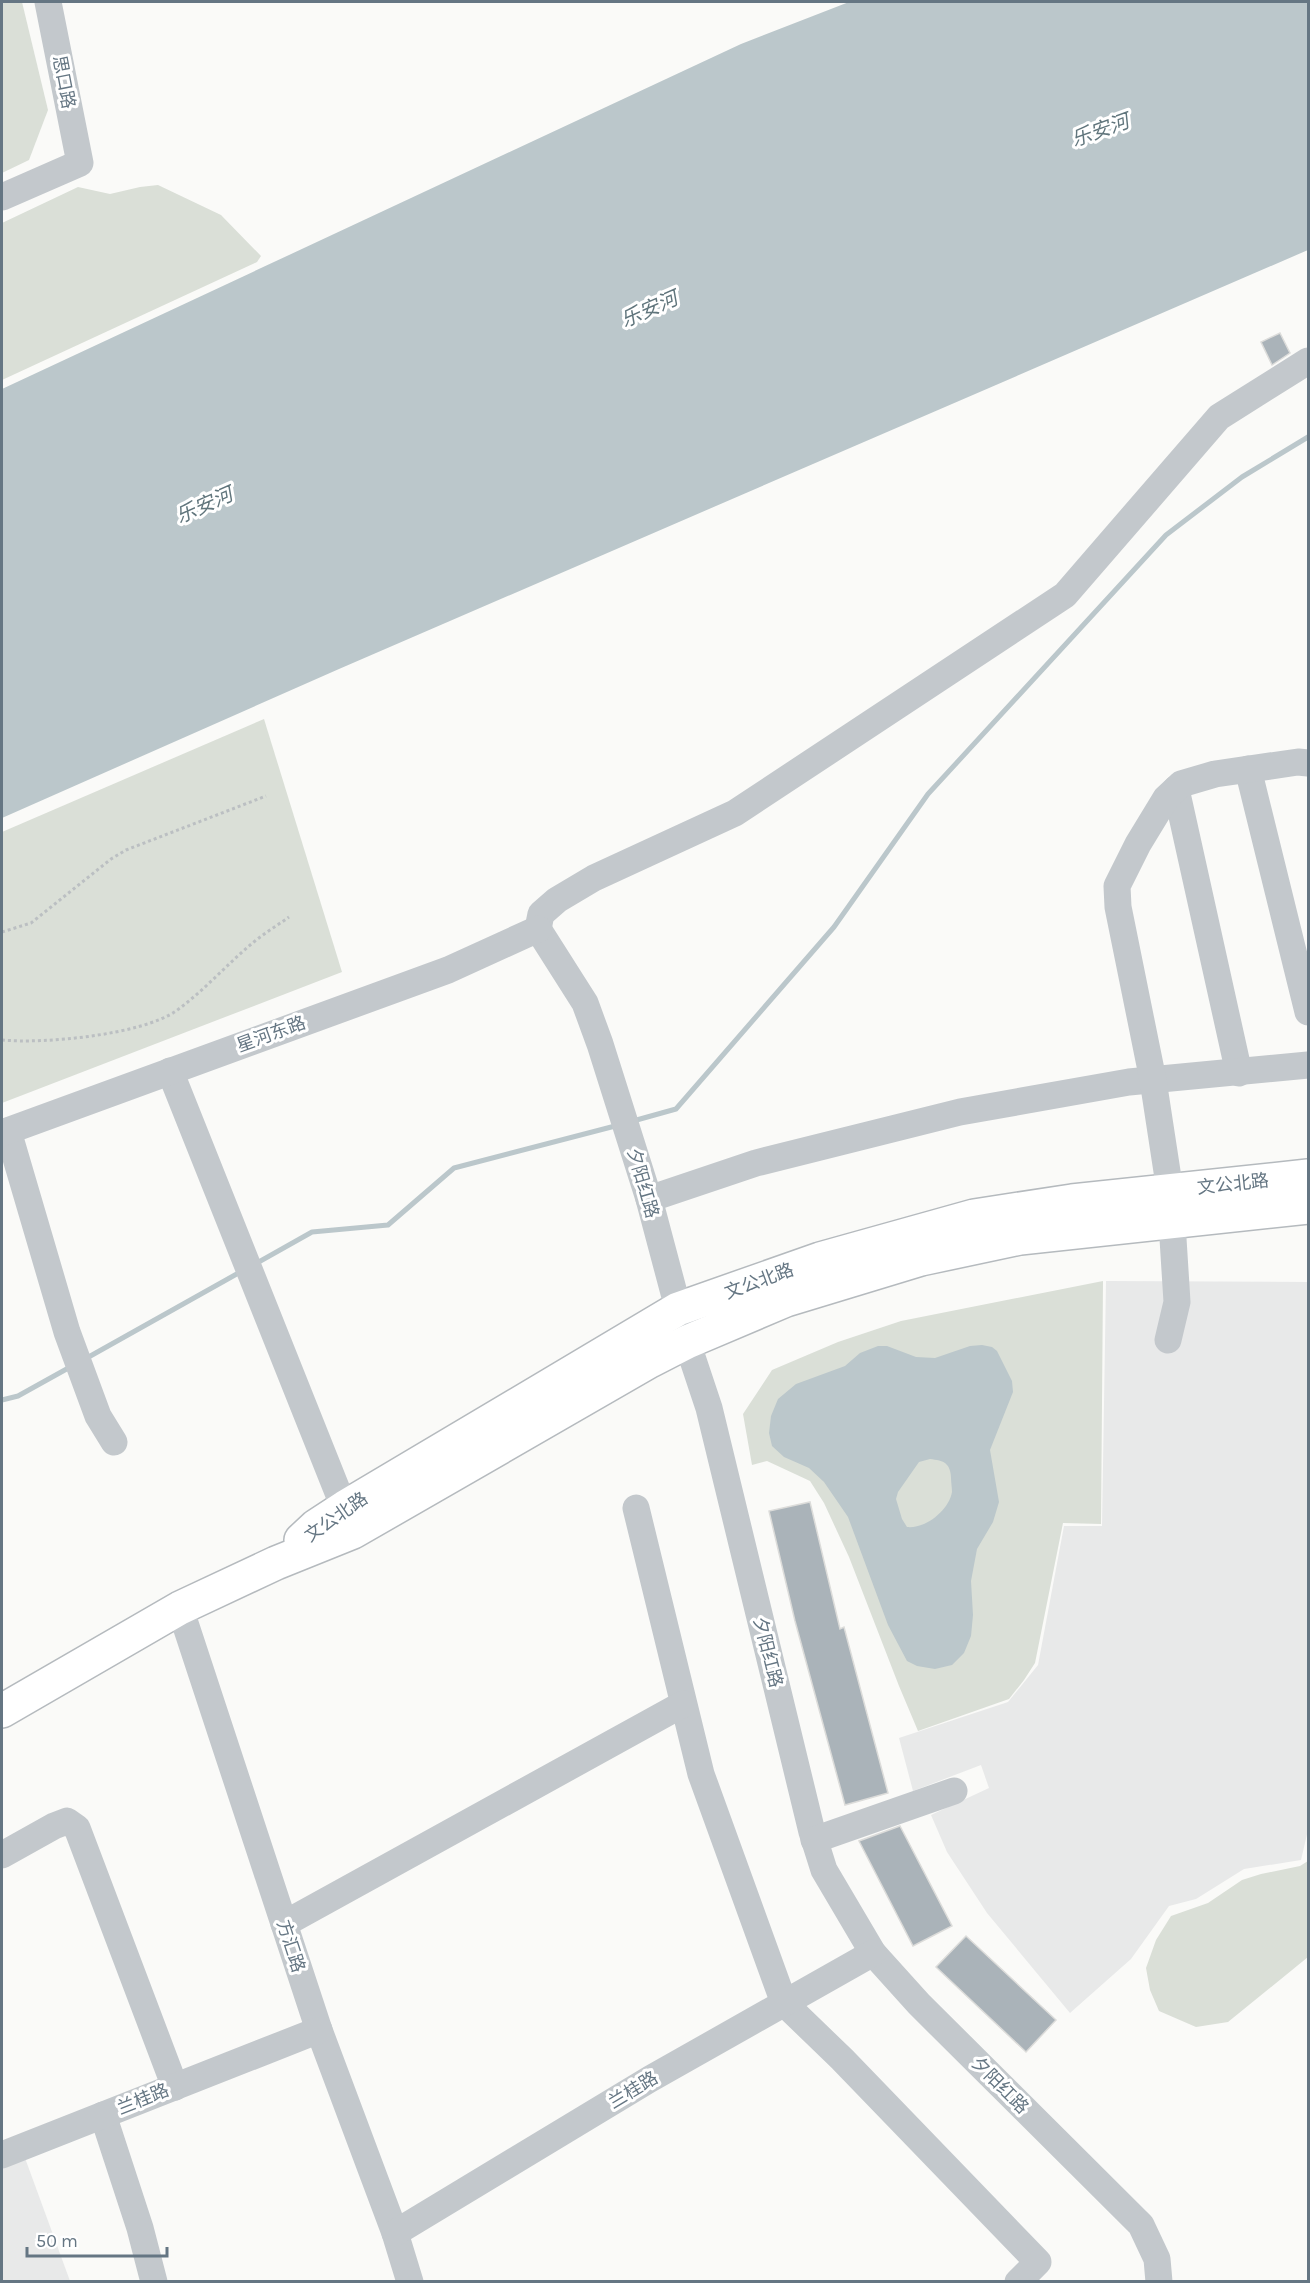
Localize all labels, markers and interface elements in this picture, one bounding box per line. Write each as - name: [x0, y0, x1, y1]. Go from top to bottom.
- street label: 思口路: [48, 53, 80, 111]
- water label: 乐安河: [1068, 108, 1136, 152]
- water label: 乐安河: [617, 285, 685, 332]
- water label: 乐安河: [172, 481, 240, 528]
- street label: 星河东路: [233, 1011, 309, 1057]
- street label: 夕阳红路: [623, 1145, 663, 1221]
- street label: 文公北路: [1196, 1169, 1270, 1199]
- street label: 文公北路: [721, 1258, 797, 1304]
- street label: 文公北路: [300, 1487, 372, 1547]
- street label: 夕阳红路: [749, 1614, 787, 1690]
- street label: 方汇路: [272, 1917, 310, 1975]
- street label: 夕阳红路: [967, 2052, 1033, 2118]
- street label: 兰桂路: [604, 2067, 662, 2113]
- street label: 兰桂路: [114, 2079, 172, 2119]
- scale bar: [27, 2220, 166, 2258]
- text: 50 m: [36, 2230, 78, 2252]

